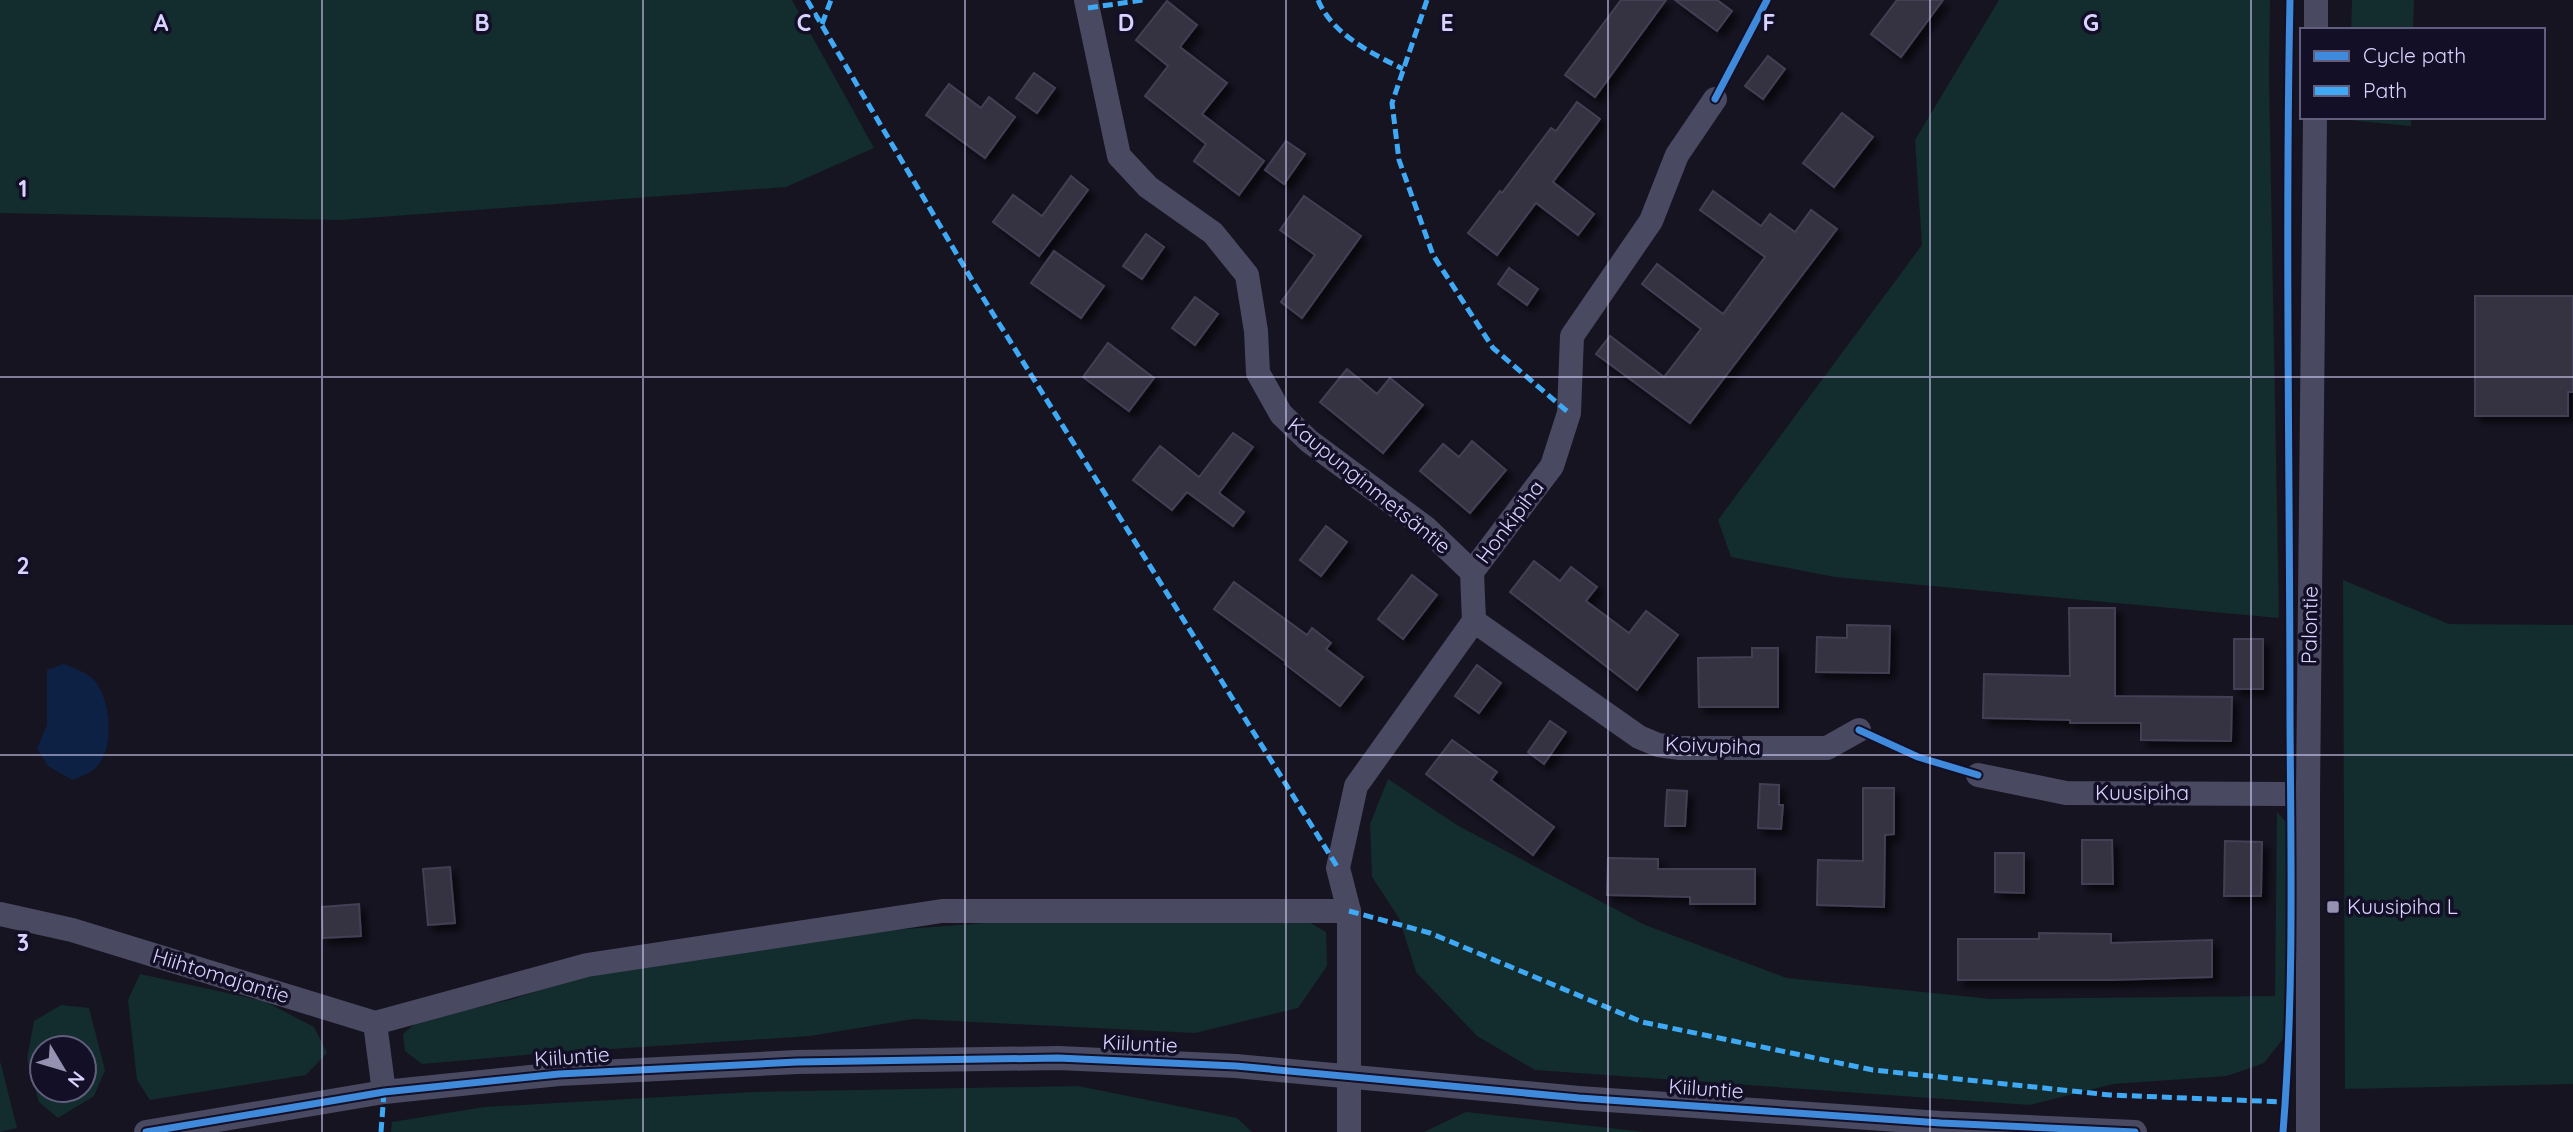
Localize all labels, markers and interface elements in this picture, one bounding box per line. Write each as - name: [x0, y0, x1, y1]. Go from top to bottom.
- text: A: [154, 8, 169, 37]
- text: B: [474, 8, 490, 37]
- text: C: [797, 8, 811, 37]
- text: D: [1118, 8, 1134, 37]
- text: E: [1440, 8, 1454, 37]
- text: F: [1763, 8, 1775, 37]
- text: G: [2083, 8, 2099, 37]
- legend: [2300, 28, 2545, 119]
- text: Cycle path: [2363, 42, 2466, 68]
- text: Path: [2363, 77, 2407, 103]
- text: 1: [19, 174, 27, 203]
- street label: Kaupunginmetsäntie: [1283, 412, 1456, 559]
- street label: Honkipiha: [1469, 475, 1549, 568]
- text: 2: [16, 551, 30, 580]
- street label: Palontie: [2295, 586, 2323, 664]
- street label: Koivupiha: [1665, 730, 1761, 760]
- street label: Kuusipiha: [2095, 779, 2189, 805]
- place label: Kuusipiha L: [2347, 893, 2458, 919]
- marker: Kuusipiha L: [2325, 899, 2341, 915]
- text: 3: [17, 928, 29, 957]
- street label: Hiihtomajantie: [150, 942, 293, 1008]
- street label: Kiiluntie: [1102, 1028, 1178, 1058]
- north arrow: [28, 1034, 98, 1104]
- street label: Kiiluntie: [533, 1040, 610, 1072]
- text: N: [63, 1067, 90, 1092]
- street label: Kiiluntie: [1668, 1072, 1745, 1104]

